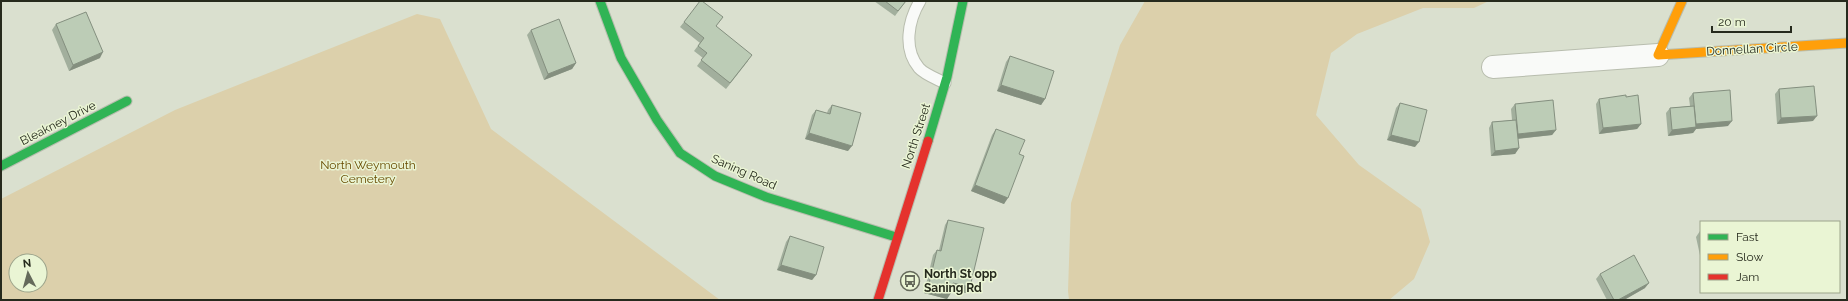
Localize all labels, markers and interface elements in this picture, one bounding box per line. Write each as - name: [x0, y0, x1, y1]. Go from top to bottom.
- scale bar: [1712, 8, 1791, 34]
- text: 20 m: [1718, 15, 1746, 29]
- street label: Donnellan Circle: [1706, 40, 1798, 58]
- street label: Bleakney Drive: [18, 98, 98, 148]
- street label: North Street: [899, 102, 933, 170]
- street label: Saning Road: [709, 151, 779, 193]
- park label: North Weymouth Cemetery: [320, 158, 416, 186]
- legend: [1700, 221, 1840, 293]
- text: Fast: [1736, 230, 1759, 244]
- text: Slow: [1736, 250, 1763, 264]
- north arrow: [8, 253, 48, 293]
- text: N: [22, 257, 32, 270]
- place label: North St opp Saning Rd: [924, 267, 997, 295]
- bus stop icon: North St opp Saning Rd: [899, 270, 921, 292]
- text: Jam: [1736, 270, 1759, 284]

